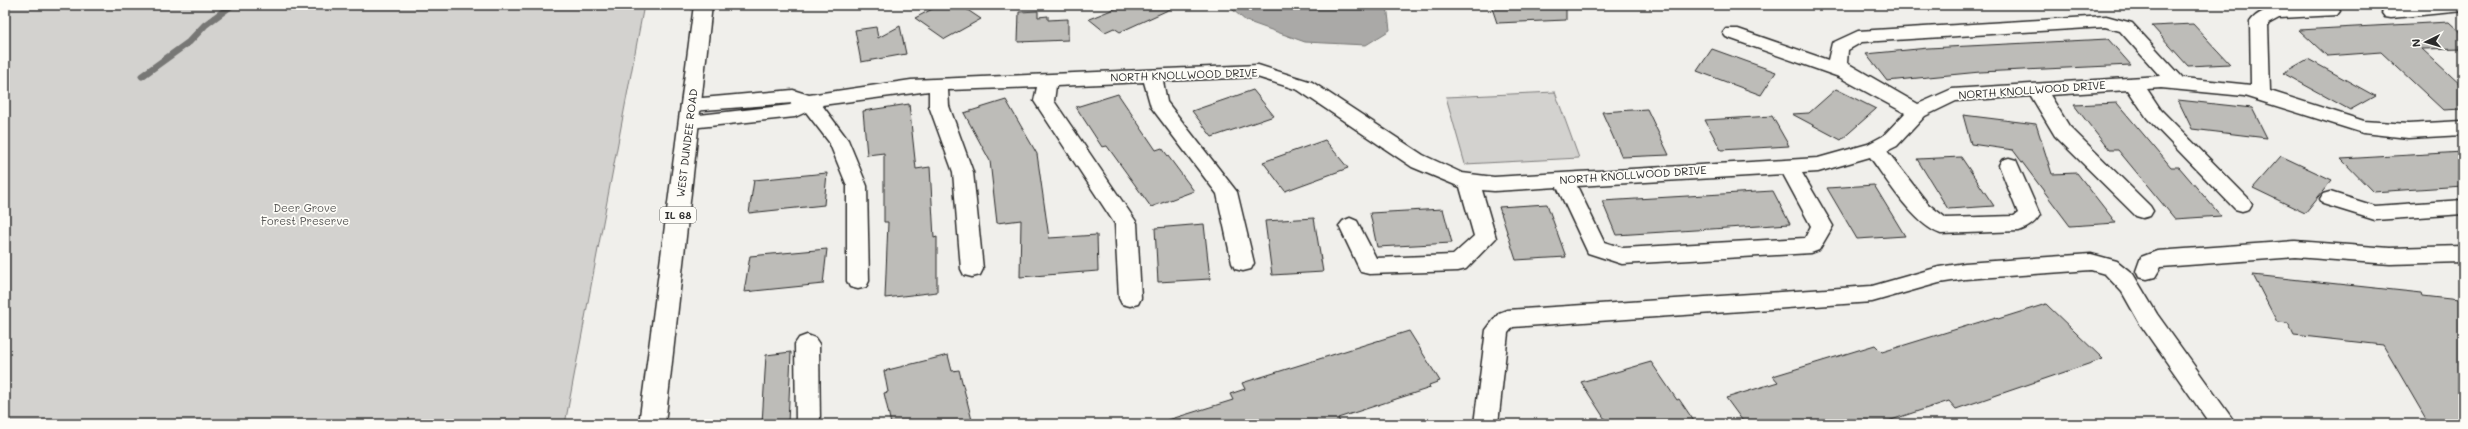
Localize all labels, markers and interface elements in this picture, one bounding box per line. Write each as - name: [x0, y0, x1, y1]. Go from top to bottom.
- north arrow: [2406, 22, 2446, 62]
- text: N: [2408, 38, 2423, 48]
- street label: NORTH KNOLLWOOD DRIVE: [1110, 64, 1258, 85]
- street label: NORTH KNOLLWOOD DRIVE: [1958, 77, 2106, 102]
- street label: WEST DUNDEE ROAD: [672, 88, 701, 198]
- street label: NORTH KNOLLWOOD DRIVE: [1559, 162, 1707, 187]
- park label: Deer Grove Forest Preserve: [261, 200, 349, 228]
- road number: IL 68: [660, 207, 696, 223]

